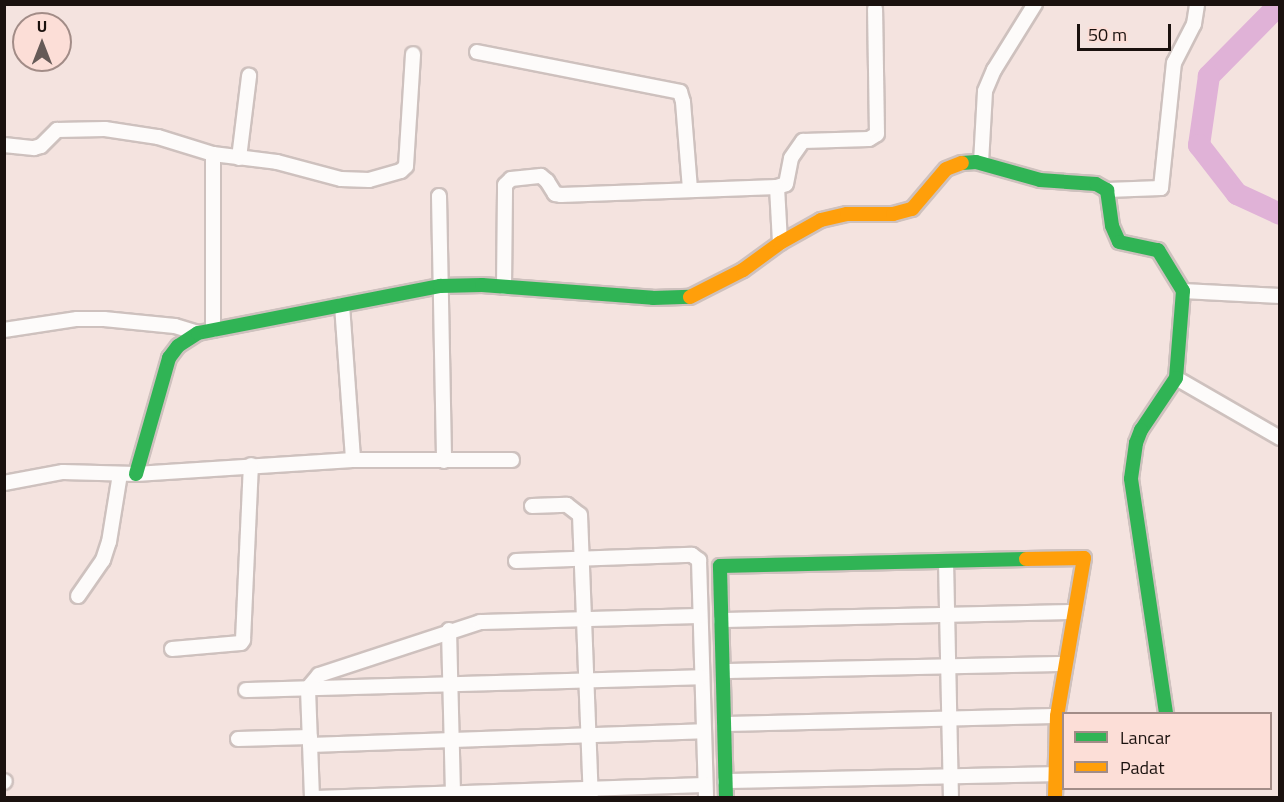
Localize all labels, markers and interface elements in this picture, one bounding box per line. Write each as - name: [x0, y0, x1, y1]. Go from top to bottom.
- north arrow: [12, 12, 72, 72]
- scale bar: [1080, 12, 1174, 50]
- text: U: [37, 14, 47, 38]
- text: 50 m: [1088, 21, 1127, 48]
- legend: [1062, 712, 1272, 790]
- text: Lancar: [1120, 724, 1170, 751]
- text: Padat: [1120, 754, 1164, 781]

